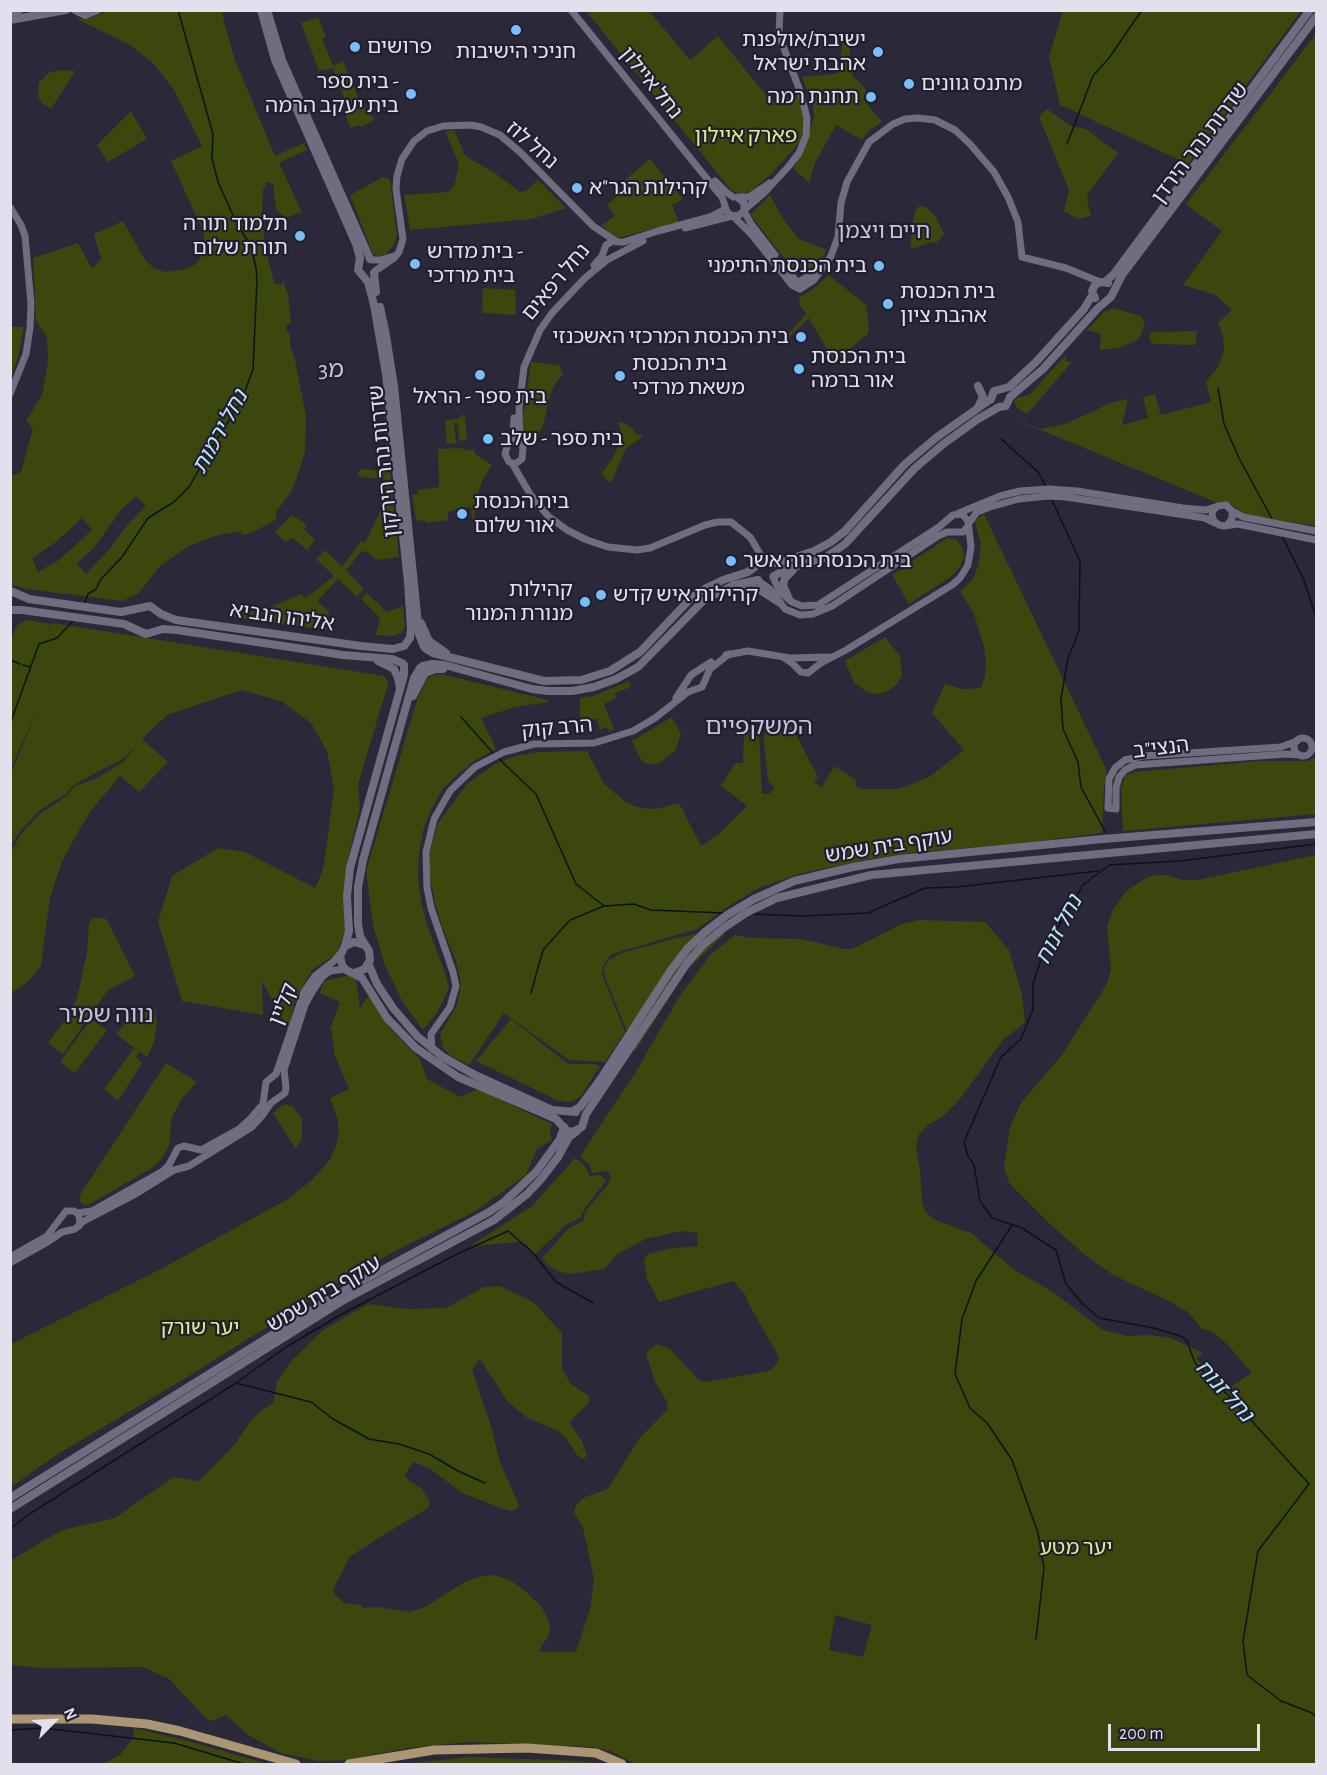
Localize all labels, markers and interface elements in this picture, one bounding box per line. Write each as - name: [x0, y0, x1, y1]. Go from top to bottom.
- marker: חניכי הישיבות: [509, 23, 523, 37]
- place label: ישיבת/אולפנת אהבת ישראל: [742, 27, 866, 77]
- place label: פרושים: [367, 34, 432, 60]
- place label: חניכי הישיבות: [456, 39, 576, 65]
- marker: פרושים: [348, 40, 362, 54]
- street label: נחל איילון: [614, 42, 688, 124]
- marker: ישיבת/אולפנת אהבת ישראל: [871, 45, 885, 59]
- place label: בית ספר - בית יעקב הרמה: [265, 69, 399, 119]
- place label: מתנס גוונים: [921, 71, 1022, 97]
- marker: מתנס גוונים: [902, 77, 916, 91]
- street label: שדרות נהר הירדן: [1146, 78, 1254, 208]
- place label: תחנת רמה: [767, 84, 859, 110]
- marker: בית ספר - בית יעקב הרמה: [404, 87, 418, 101]
- marker: תחנת רמה: [864, 90, 878, 104]
- street label: נחל לוז: [501, 116, 563, 174]
- park label: פארק איילון: [695, 123, 797, 149]
- place label: קהילות הגר"א: [589, 175, 708, 201]
- marker: קהילות הגר"א: [570, 181, 584, 195]
- place label: תלמוד תורה תורת שלום: [183, 211, 288, 261]
- district label: חיים ויצמן: [838, 218, 930, 244]
- marker: תלמוד תורה תורת שלום: [293, 229, 307, 243]
- street label: נחל רפאים: [517, 238, 595, 326]
- place label: בית מדרש - בית מרדכי: [427, 239, 523, 289]
- place label: בית הכנסת התימני: [707, 253, 867, 279]
- marker: בית מדרש - בית מרדכי: [408, 257, 422, 271]
- marker: בית הכנסת התימני: [872, 259, 886, 273]
- place label: בית הכנסת אהבת ציון: [900, 279, 995, 329]
- marker: בית הכנסת אהבת ציון: [881, 297, 895, 311]
- place label: בית הכנסת המרכזי האשכנזי: [552, 324, 789, 350]
- marker: בית הכנסת המרכזי האשכנזי: [794, 330, 808, 344]
- place label: בית הכנסת אור ברמה: [811, 344, 906, 394]
- place label: בית הכנסת משאת מרדכי: [632, 351, 745, 401]
- district label: מ3: [318, 356, 344, 384]
- marker: בית הכנסת אור ברמה: [792, 362, 806, 376]
- marker: בית ספר - הראל: [473, 368, 487, 382]
- marker: בית הכנסת משאת מרדכי: [613, 369, 627, 383]
- street label: שדרות נהר הירקון: [363, 384, 405, 538]
- place label: בית ספר - הראל: [413, 384, 547, 410]
- water label: נחל ירמות: [186, 386, 254, 478]
- place label: בית ספר - שלב: [500, 426, 623, 452]
- marker: בית ספר - שלב: [481, 432, 495, 446]
- place label: בית הכנסת אור שלום: [474, 489, 569, 539]
- marker: בית הכנסת אור שלום: [455, 507, 469, 521]
- place label: בית הכנסת נוה אשר: [743, 548, 912, 574]
- marker: בית הכנסת נוה אשר: [724, 554, 738, 568]
- place label: קהילות מנורת המנור: [465, 577, 573, 627]
- place label: קהילות איש קדש: [613, 582, 758, 608]
- marker: קהילות איש קדש: [594, 588, 608, 602]
- marker: קהילות מנורת המנור: [578, 595, 592, 609]
- street label: אליהו הנביא: [228, 597, 336, 637]
- street label: הרב קוק: [520, 712, 594, 744]
- district label: המשקפיים: [705, 713, 813, 741]
- street label: הנצי"ב: [1131, 732, 1191, 764]
- street label: עוקף בית שמש: [824, 823, 954, 869]
- water label: נחל זנוח: [1030, 891, 1088, 969]
- street label: קליין: [263, 979, 303, 1029]
- district label: נווה שמיר: [58, 1001, 154, 1029]
- street label: עוקף בית שמש: [262, 1250, 386, 1338]
- park label: יער שורק: [161, 1315, 239, 1341]
- water label: נחל זנוח: [1189, 1355, 1259, 1427]
- park label: יער מטע: [1040, 1535, 1112, 1561]
- north arrow: [24, 1691, 84, 1751]
- text: N: [61, 1705, 80, 1722]
- scale bar: [1111, 1712, 1262, 1750]
- text: 200 m: [1119, 1725, 1164, 1743]

